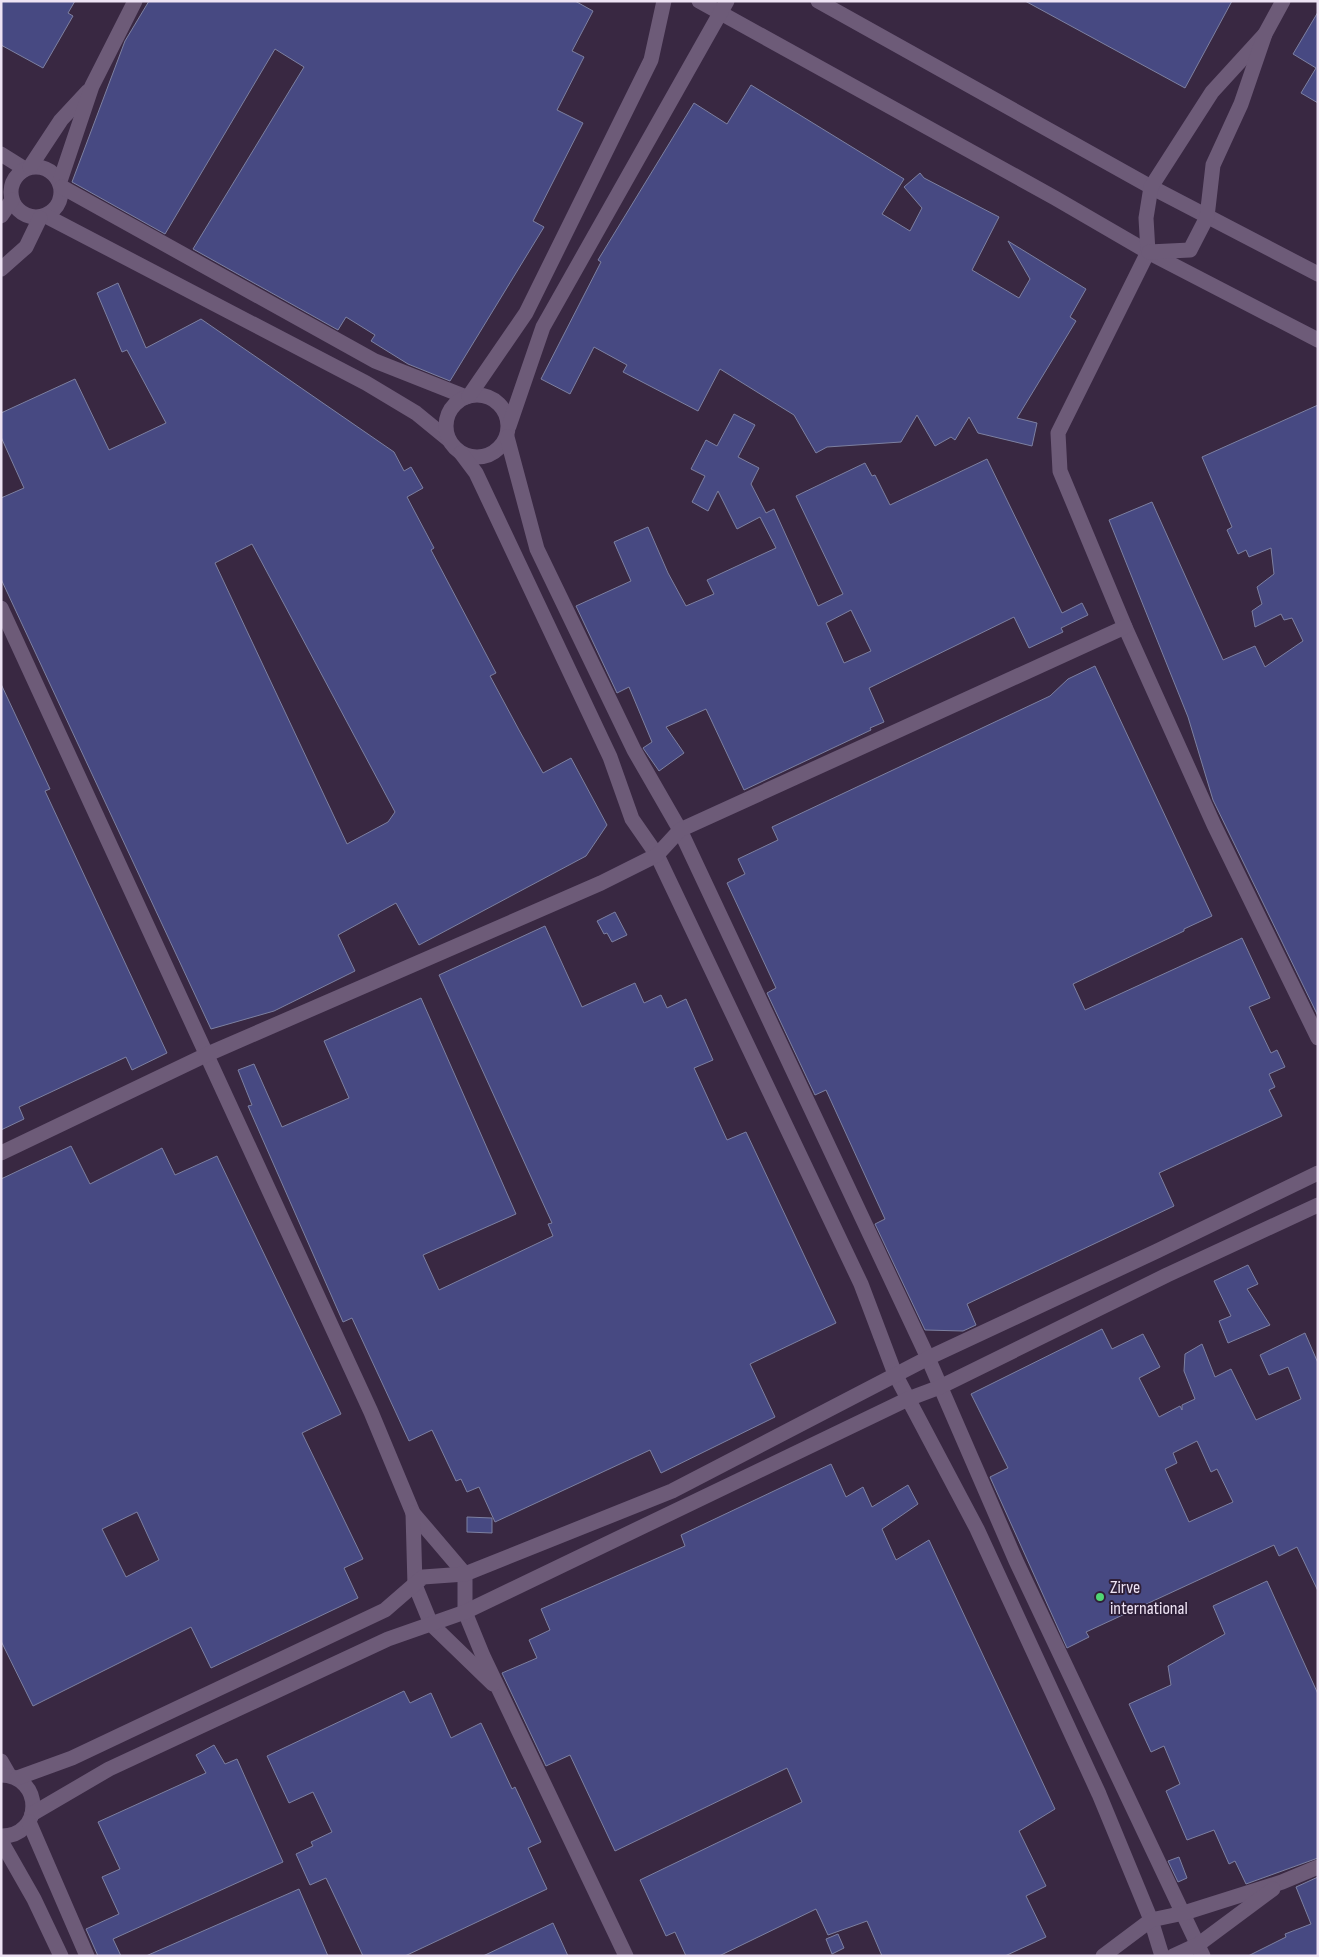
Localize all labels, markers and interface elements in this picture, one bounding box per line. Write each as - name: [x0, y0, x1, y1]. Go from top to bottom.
- place label: Zirve international: [1110, 1577, 1188, 1619]
- marker: Zirve international: [1094, 1591, 1106, 1603]

